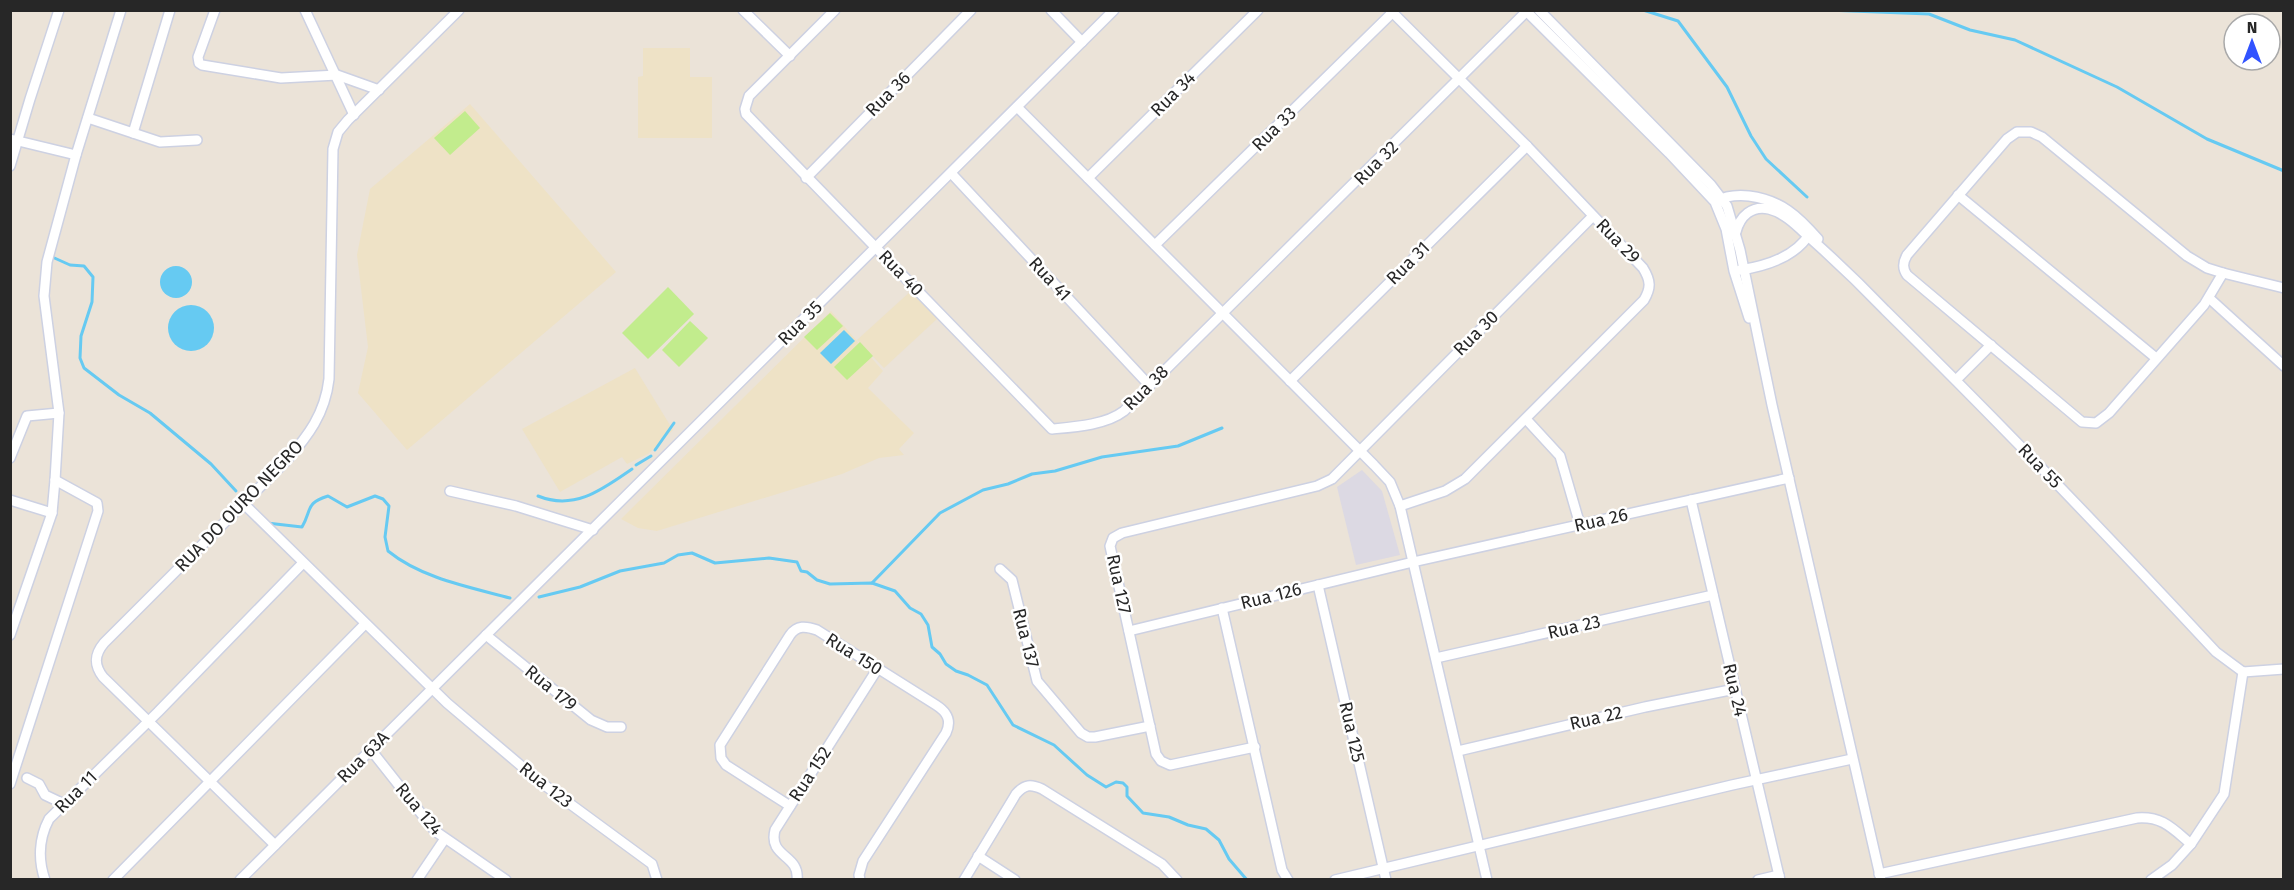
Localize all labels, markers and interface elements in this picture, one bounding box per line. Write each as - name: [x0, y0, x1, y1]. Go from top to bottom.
- north arrow: [2222, 12, 2282, 72]
- text: N: [2247, 18, 2257, 37]
- street label: Rua 36: [861, 67, 915, 121]
- street label: Rua 34: [1146, 67, 1200, 121]
- street label: Rua 33: [1247, 102, 1301, 156]
- street label: Rua 32: [1349, 136, 1403, 190]
- street label: Rua 29: [1591, 214, 1645, 268]
- street label: Rua 31: [1382, 237, 1434, 289]
- street label: Rua 40: [874, 245, 928, 301]
- street label: Rua 41: [1024, 252, 1076, 306]
- street label: Rua 35: [773, 296, 827, 350]
- street label: Rua 30: [1449, 306, 1503, 360]
- street label: Rua 38: [1119, 361, 1173, 415]
- street label: RUA DO OURO NEGRO: [170, 435, 308, 577]
- street label: Rua 55: [2013, 439, 2067, 493]
- street label: Rua 26: [1572, 503, 1630, 537]
- street label: Rua 127: [1102, 552, 1136, 616]
- street label: Rua 126: [1238, 578, 1304, 614]
- street label: Rua 137: [1008, 606, 1044, 670]
- street label: Rua 23: [1545, 610, 1603, 644]
- street label: Rua 150: [822, 628, 886, 680]
- street label: Rua 179: [520, 660, 582, 716]
- street label: Rua 24: [1718, 661, 1752, 719]
- street label: Rua 125: [1334, 699, 1370, 765]
- street label: Rua 22: [1567, 701, 1625, 735]
- street label: Rua 63A: [332, 726, 394, 788]
- street label: Rua 152: [784, 742, 836, 806]
- street label: Rua 123: [515, 757, 577, 813]
- street label: Rua 11: [50, 766, 102, 818]
- street label: Rua 124: [391, 778, 448, 840]

